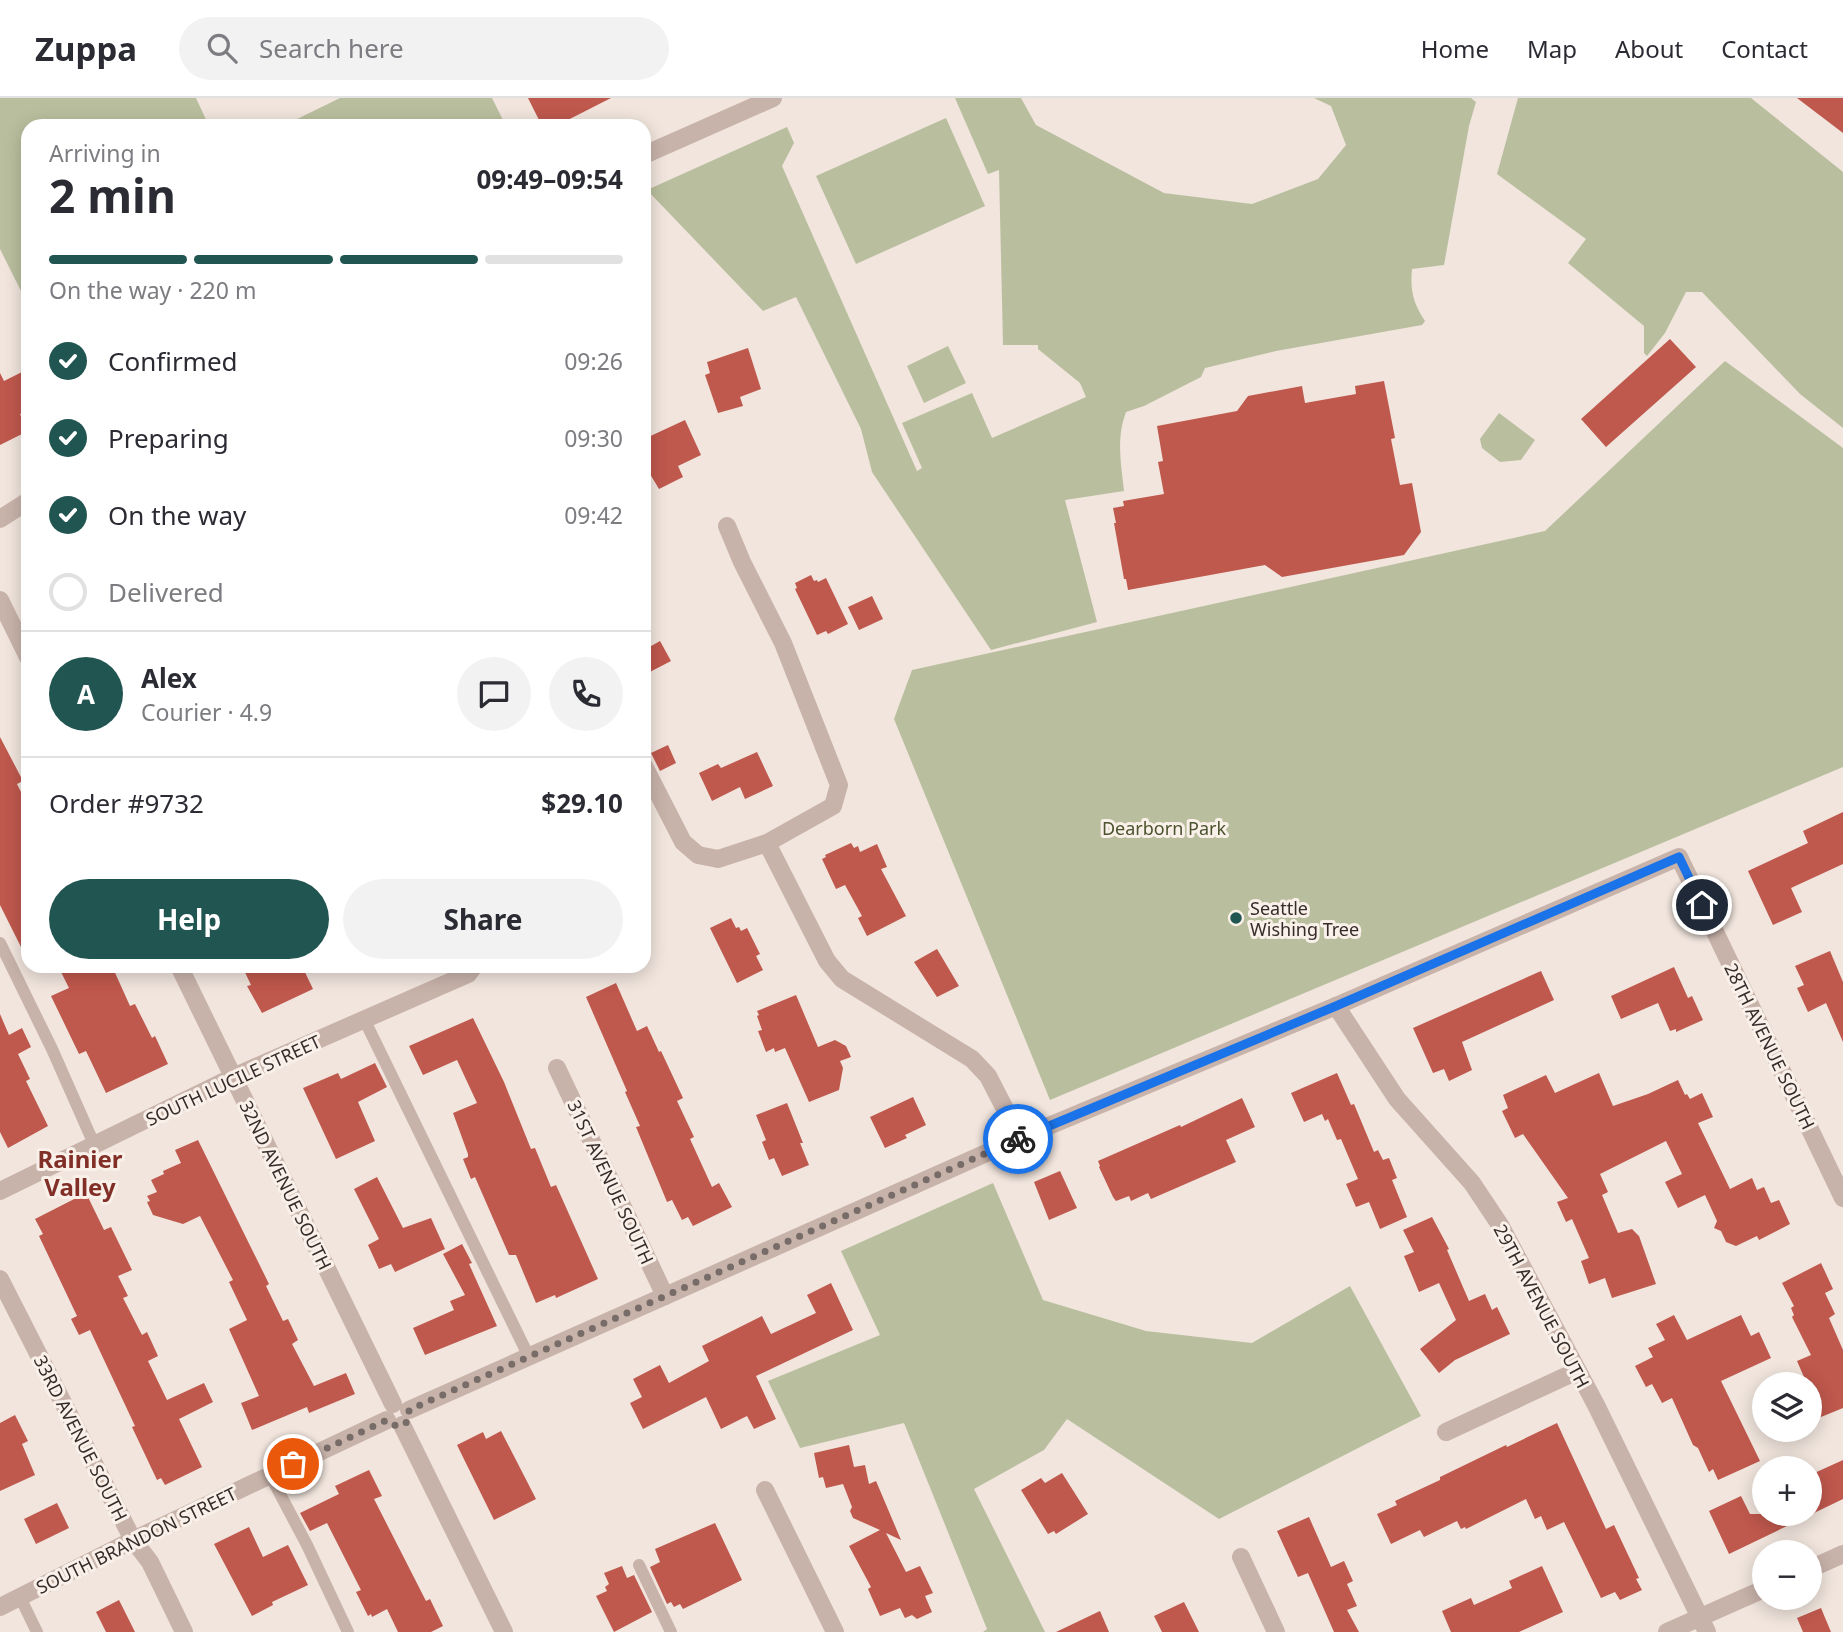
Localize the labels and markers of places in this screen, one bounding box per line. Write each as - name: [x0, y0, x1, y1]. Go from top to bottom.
- pin: [1672, 875, 1732, 935]
- place label: Seattle Wishing Tree: [1250, 896, 1359, 941]
- marker: Seattle Wishing Tree: [1228, 910, 1244, 926]
- pin: [263, 1434, 323, 1494]

